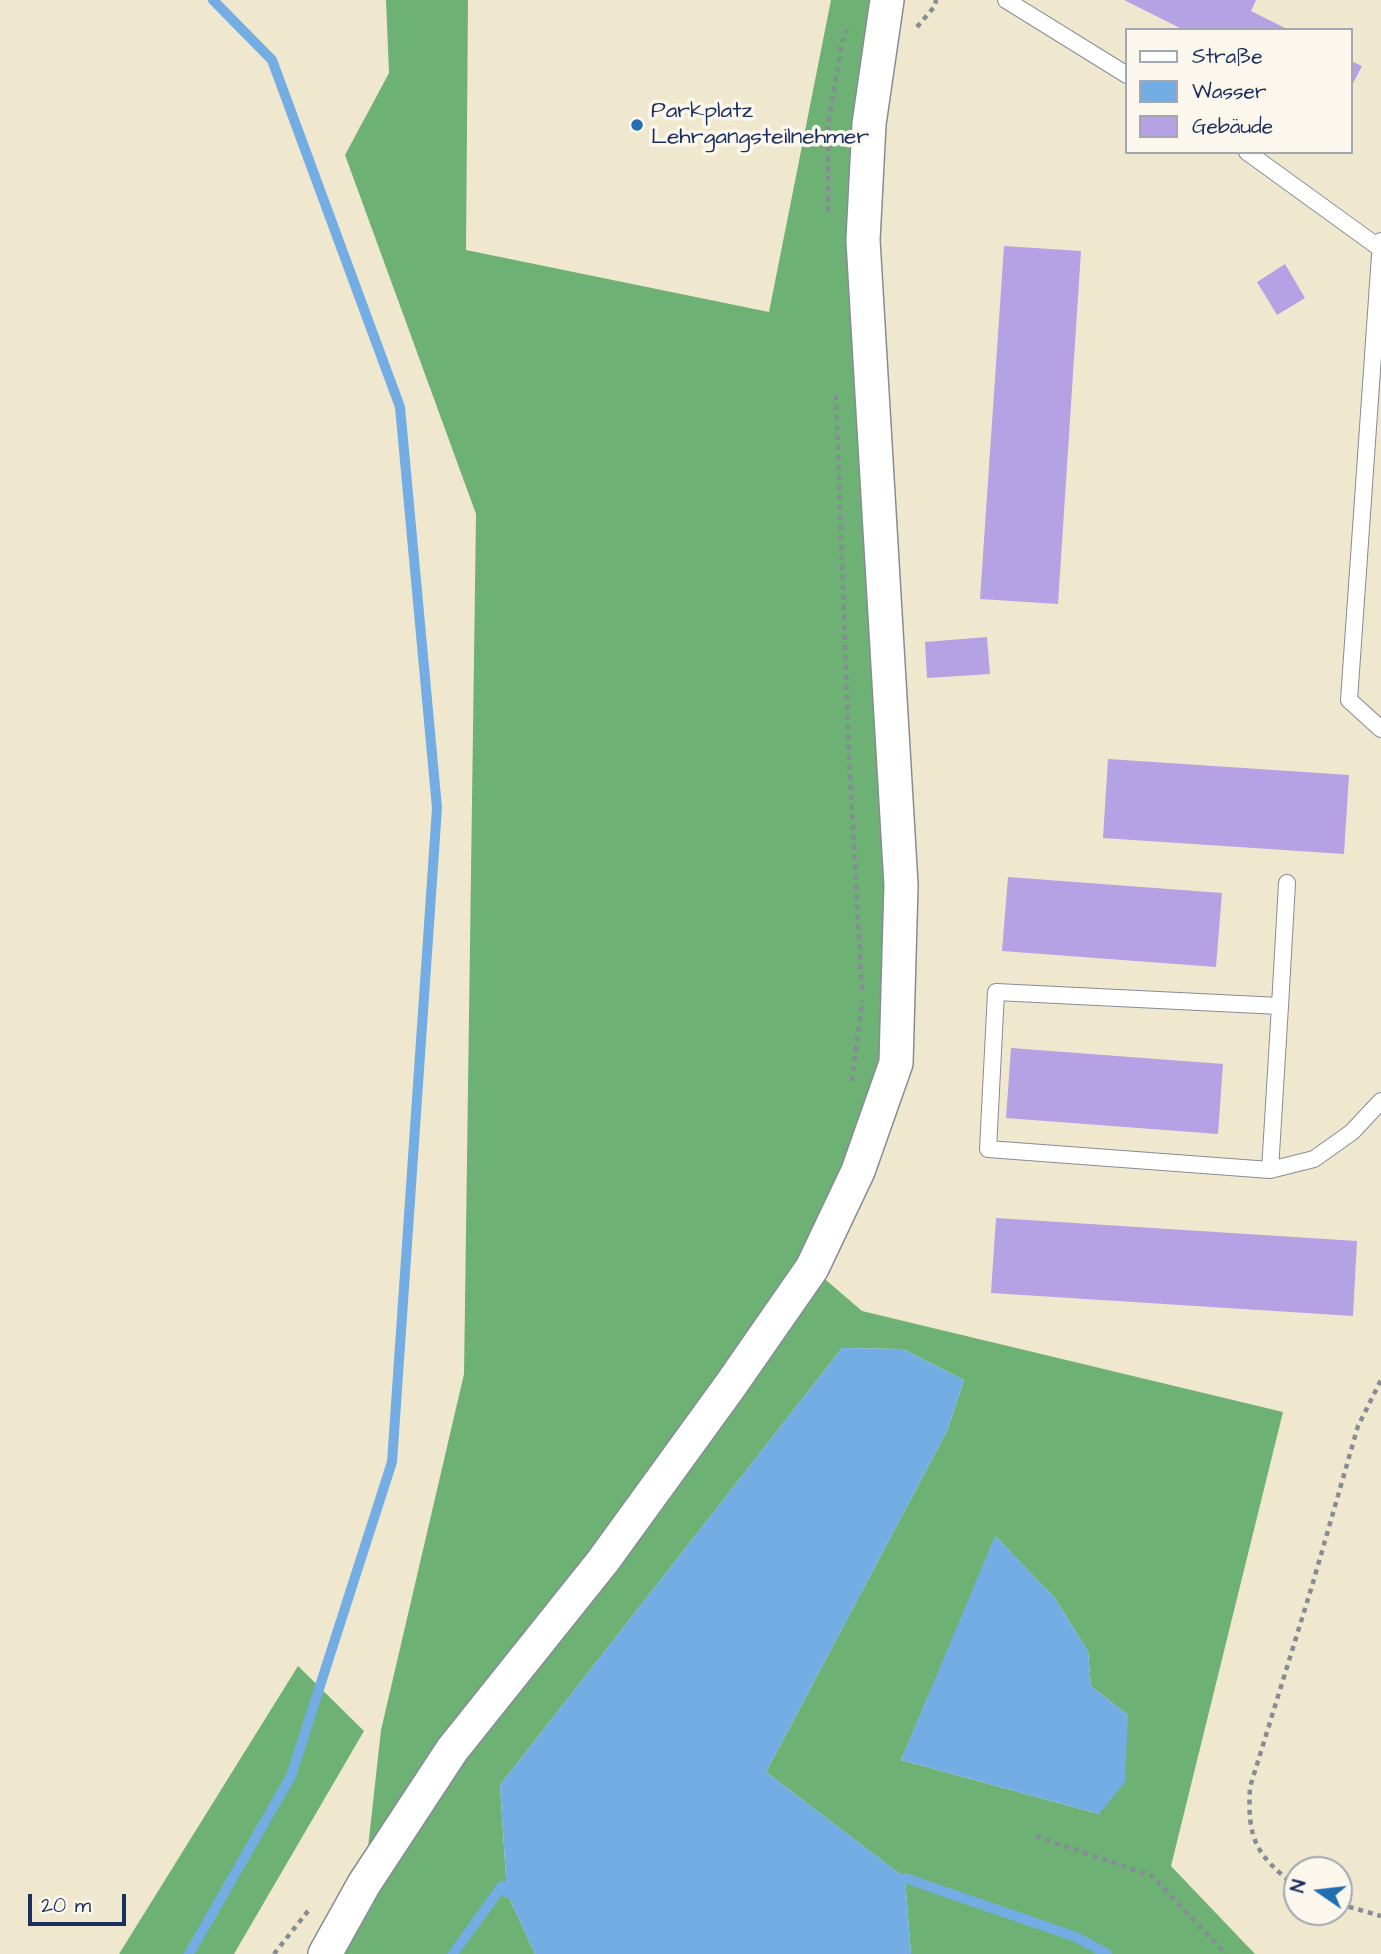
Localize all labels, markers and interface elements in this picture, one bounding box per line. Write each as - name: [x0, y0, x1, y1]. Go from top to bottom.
- legend: [1126, 28, 1353, 154]
- text: Straße: [1192, 42, 1263, 71]
- text: Wasser: [1192, 77, 1266, 106]
- place label: Parkplatz Lehrgangsteilnehmer: [651, 98, 869, 152]
- text: Gebäude: [1192, 112, 1273, 141]
- marker: Parkplatz Lehrgangsteilnehmer: [629, 117, 645, 133]
- north arrow: [1283, 1856, 1353, 1926]
- text: N: [1285, 1877, 1314, 1895]
- scale bar: [32, 1881, 130, 1925]
- text: 20 m: [41, 1891, 91, 1920]

